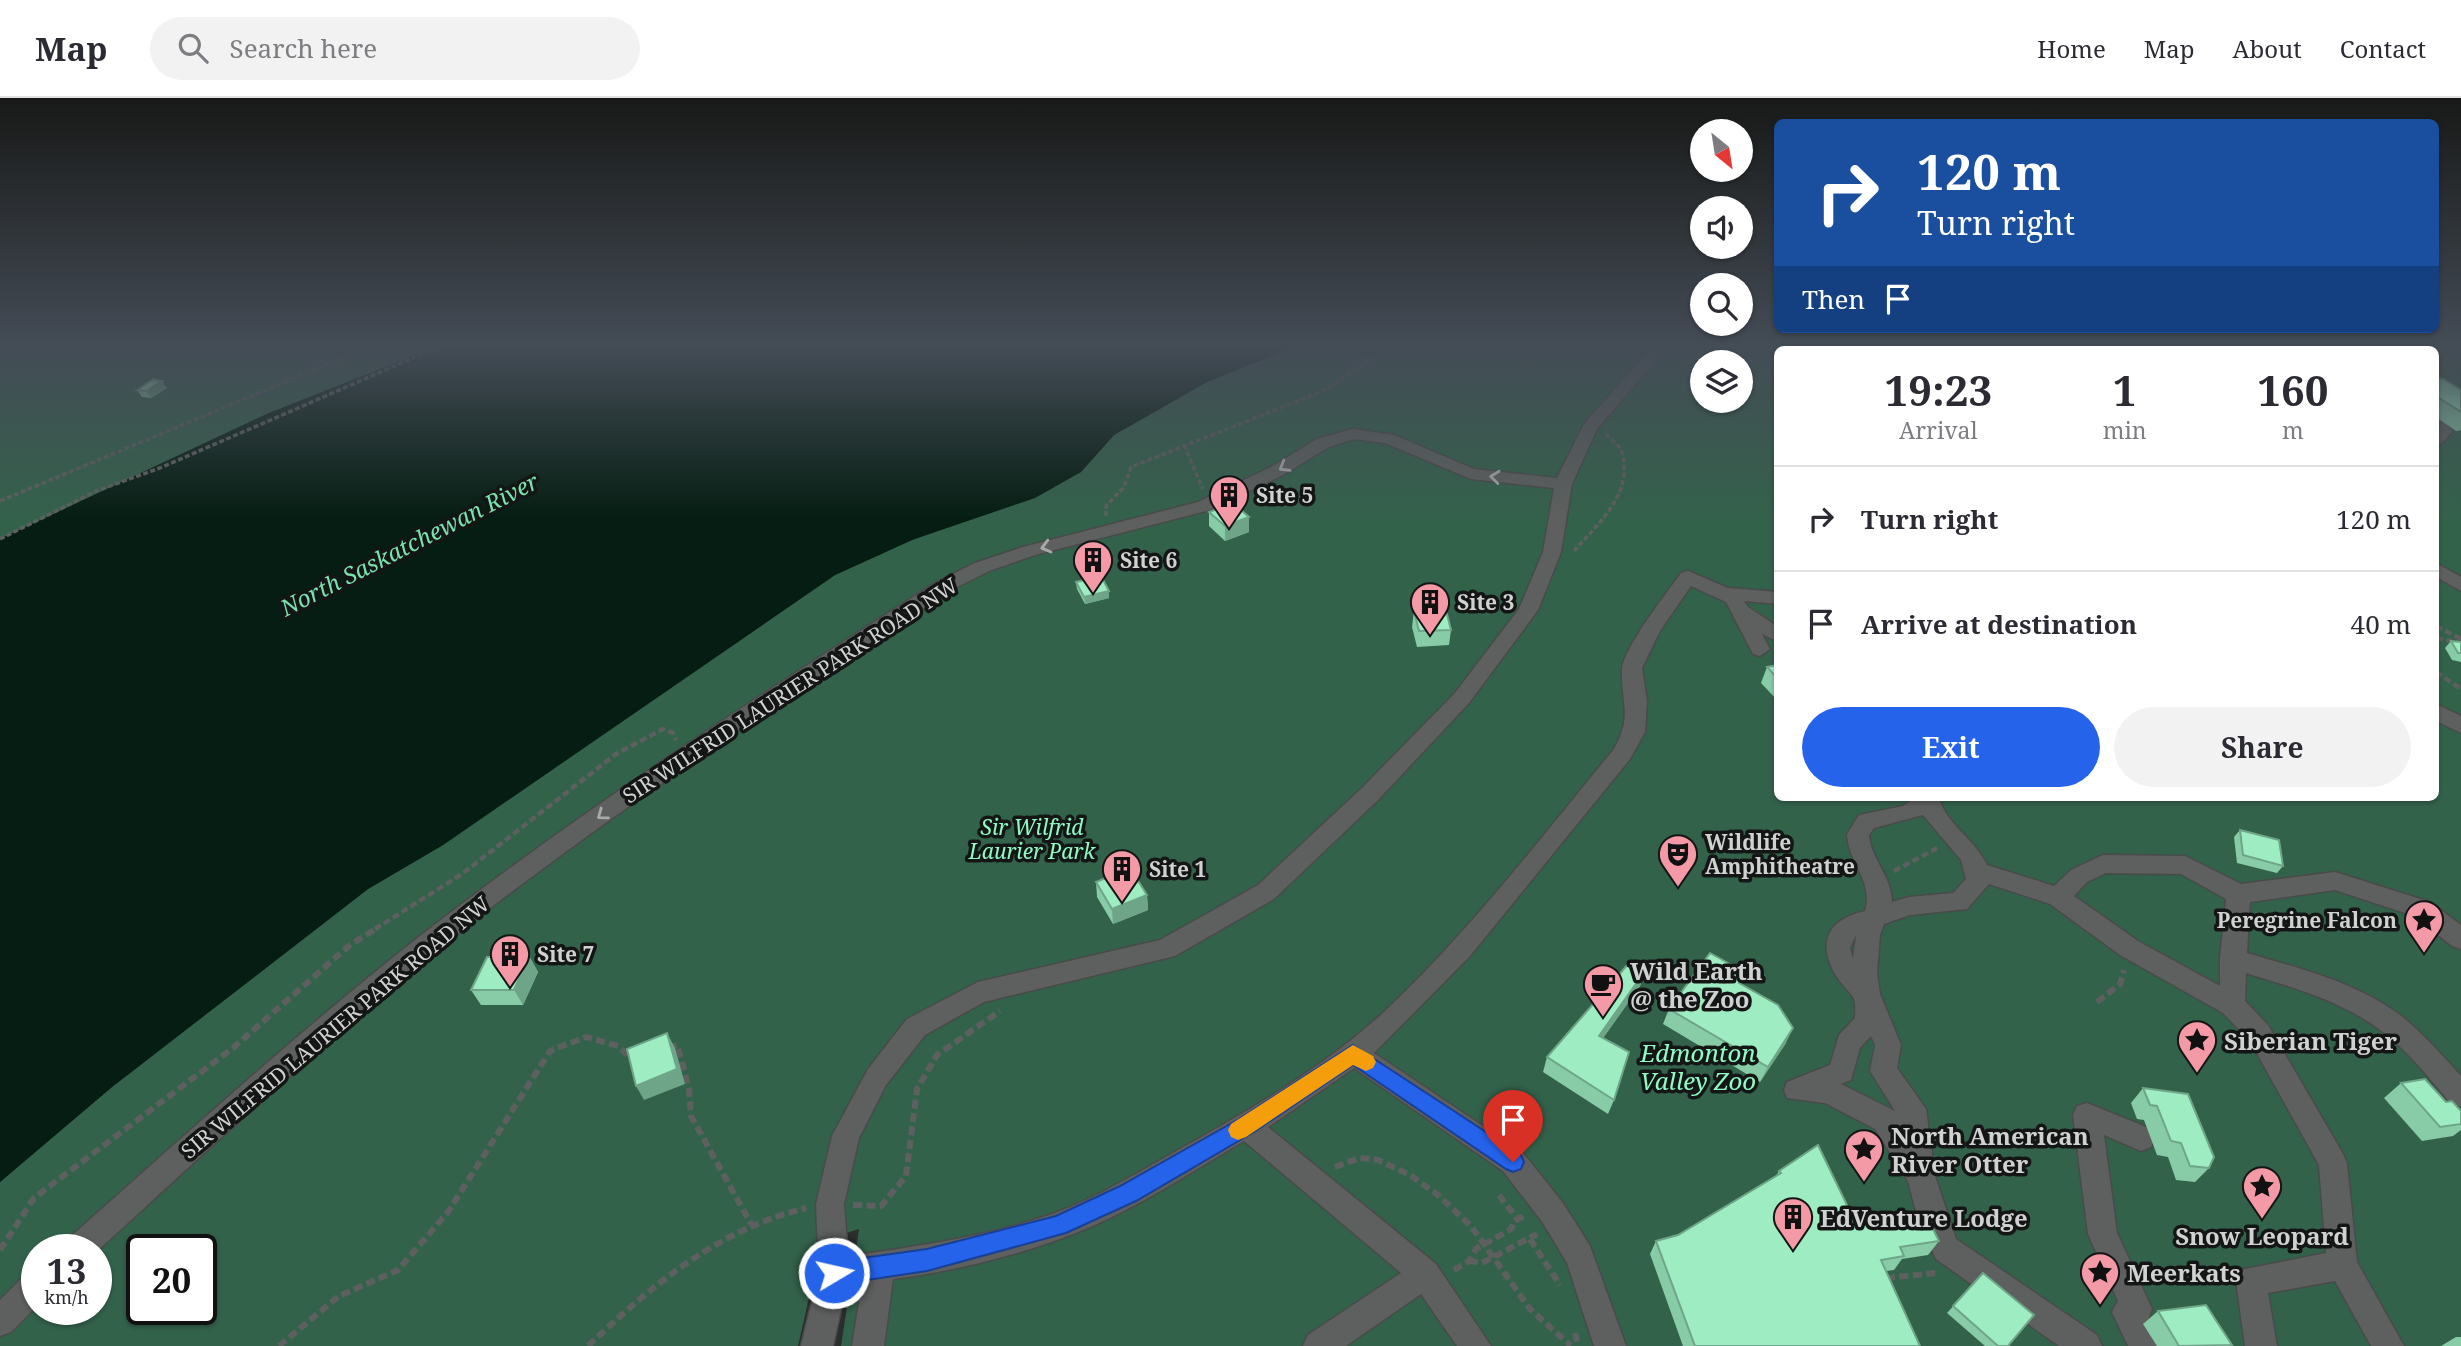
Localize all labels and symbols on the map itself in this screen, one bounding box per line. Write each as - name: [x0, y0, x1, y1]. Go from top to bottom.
- north arrow: [1690, 119, 1754, 182]
- one-way arrow: [1278, 459, 1291, 472]
- water label: North Saskatchewan River: [273, 465, 544, 624]
- one-way arrow: [1490, 469, 1501, 484]
- building icon: Site 5: [1208, 474, 1250, 529]
- place label: Site 5: [1256, 481, 1313, 509]
- one-way arrow: [1040, 539, 1052, 553]
- building icon: Site 6: [1072, 539, 1114, 594]
- place label: Site 6: [1120, 546, 1178, 574]
- street label: SIR WILFRID LAURIER PARK ROAD NW: [617, 571, 963, 809]
- building icon: Site 3: [1409, 581, 1451, 636]
- place label: Site 3: [1457, 588, 1514, 616]
- one-way arrow: [597, 807, 610, 819]
- park label: Sir Wilfrid Laurier Park: [968, 813, 1096, 865]
- place label: Wildlife Amphitheatre: [1705, 828, 1855, 880]
- theatre icon: Wildlife Amphitheatre: [1657, 833, 1699, 888]
- building icon: Site 1: [1101, 848, 1143, 903]
- place label: Site 1: [1149, 855, 1206, 883]
- street label: SIR WILFRID LAURIER PARK ROAD NW: [175, 889, 495, 1165]
- place icon: Peregrine Falcon: [2403, 899, 2445, 954]
- place label: Peregrine Falcon: [2217, 906, 2397, 934]
- building icon: Site 7: [489, 933, 531, 988]
- place label: Site 7: [537, 940, 594, 968]
- place label: Wild Earth @ the Zoo: [1630, 954, 1763, 1015]
- cafe icon: Wild Earth @ the Zoo: [1582, 963, 1624, 1018]
- place icon: Siberian Tiger: [2176, 1019, 2218, 1074]
- place label: Siberian Tiger: [2224, 1024, 2398, 1057]
- park label: Edmonton Valley Zoo: [1639, 1036, 1756, 1097]
- pin: [1483, 1090, 1543, 1162]
- place label: North American River Otter: [1891, 1119, 2089, 1180]
- place icon: North American River Otter: [1843, 1128, 1885, 1183]
- place icon: Snow Leopard: [2241, 1165, 2283, 1220]
- building icon: EdVenture Lodge: [1772, 1196, 1814, 1251]
- place label: EdVenture Lodge: [1820, 1201, 2028, 1234]
- place label: Snow Leopard: [2175, 1219, 2349, 1252]
- speed limit sign: 20: [126, 1234, 217, 1325]
- position arrow: [797, 1236, 871, 1310]
- place icon: Meerkats: [2079, 1251, 2121, 1306]
- place label: Meerkats: [2127, 1256, 2241, 1289]

